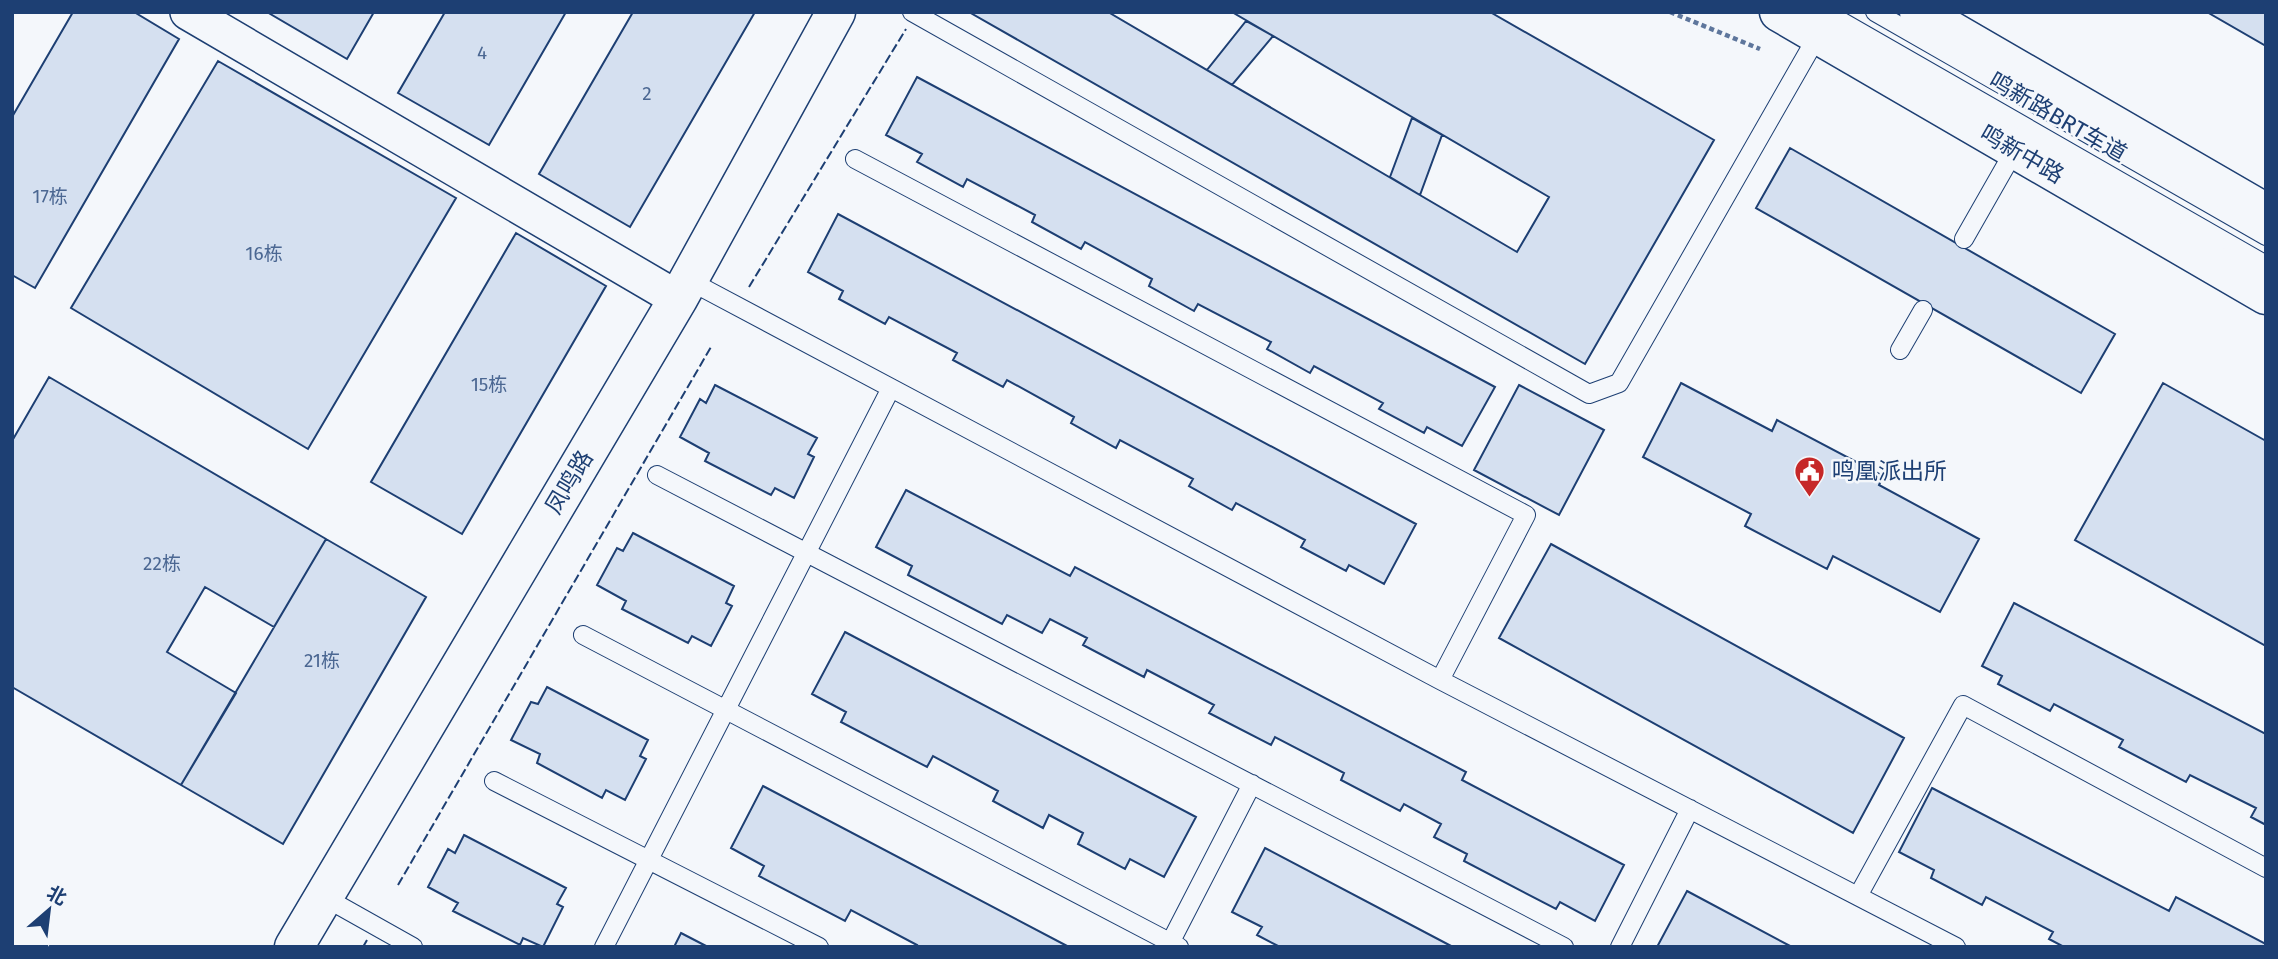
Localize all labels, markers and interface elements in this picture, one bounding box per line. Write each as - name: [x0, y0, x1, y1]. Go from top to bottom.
- house number: 4: [477, 41, 487, 64]
- street label: 鸣新路BRT车道: [1984, 66, 2132, 168]
- house number: 2: [642, 82, 652, 105]
- street label: 鸣新中路: [1975, 119, 2069, 189]
- house number: 17栋: [32, 185, 68, 208]
- house number: 16栋: [245, 242, 283, 265]
- house number: 15栋: [471, 373, 507, 396]
- street label: 凤鸣路: [539, 445, 599, 519]
- public building icon: 鸣凰派出所: [1792, 454, 1826, 498]
- place label: 鸣凰派出所: [1832, 457, 1947, 485]
- house number: 22栋: [143, 552, 181, 575]
- house number: 21栋: [304, 649, 340, 672]
- north arrow: [14, 875, 84, 945]
- text: 北: [43, 881, 71, 910]

